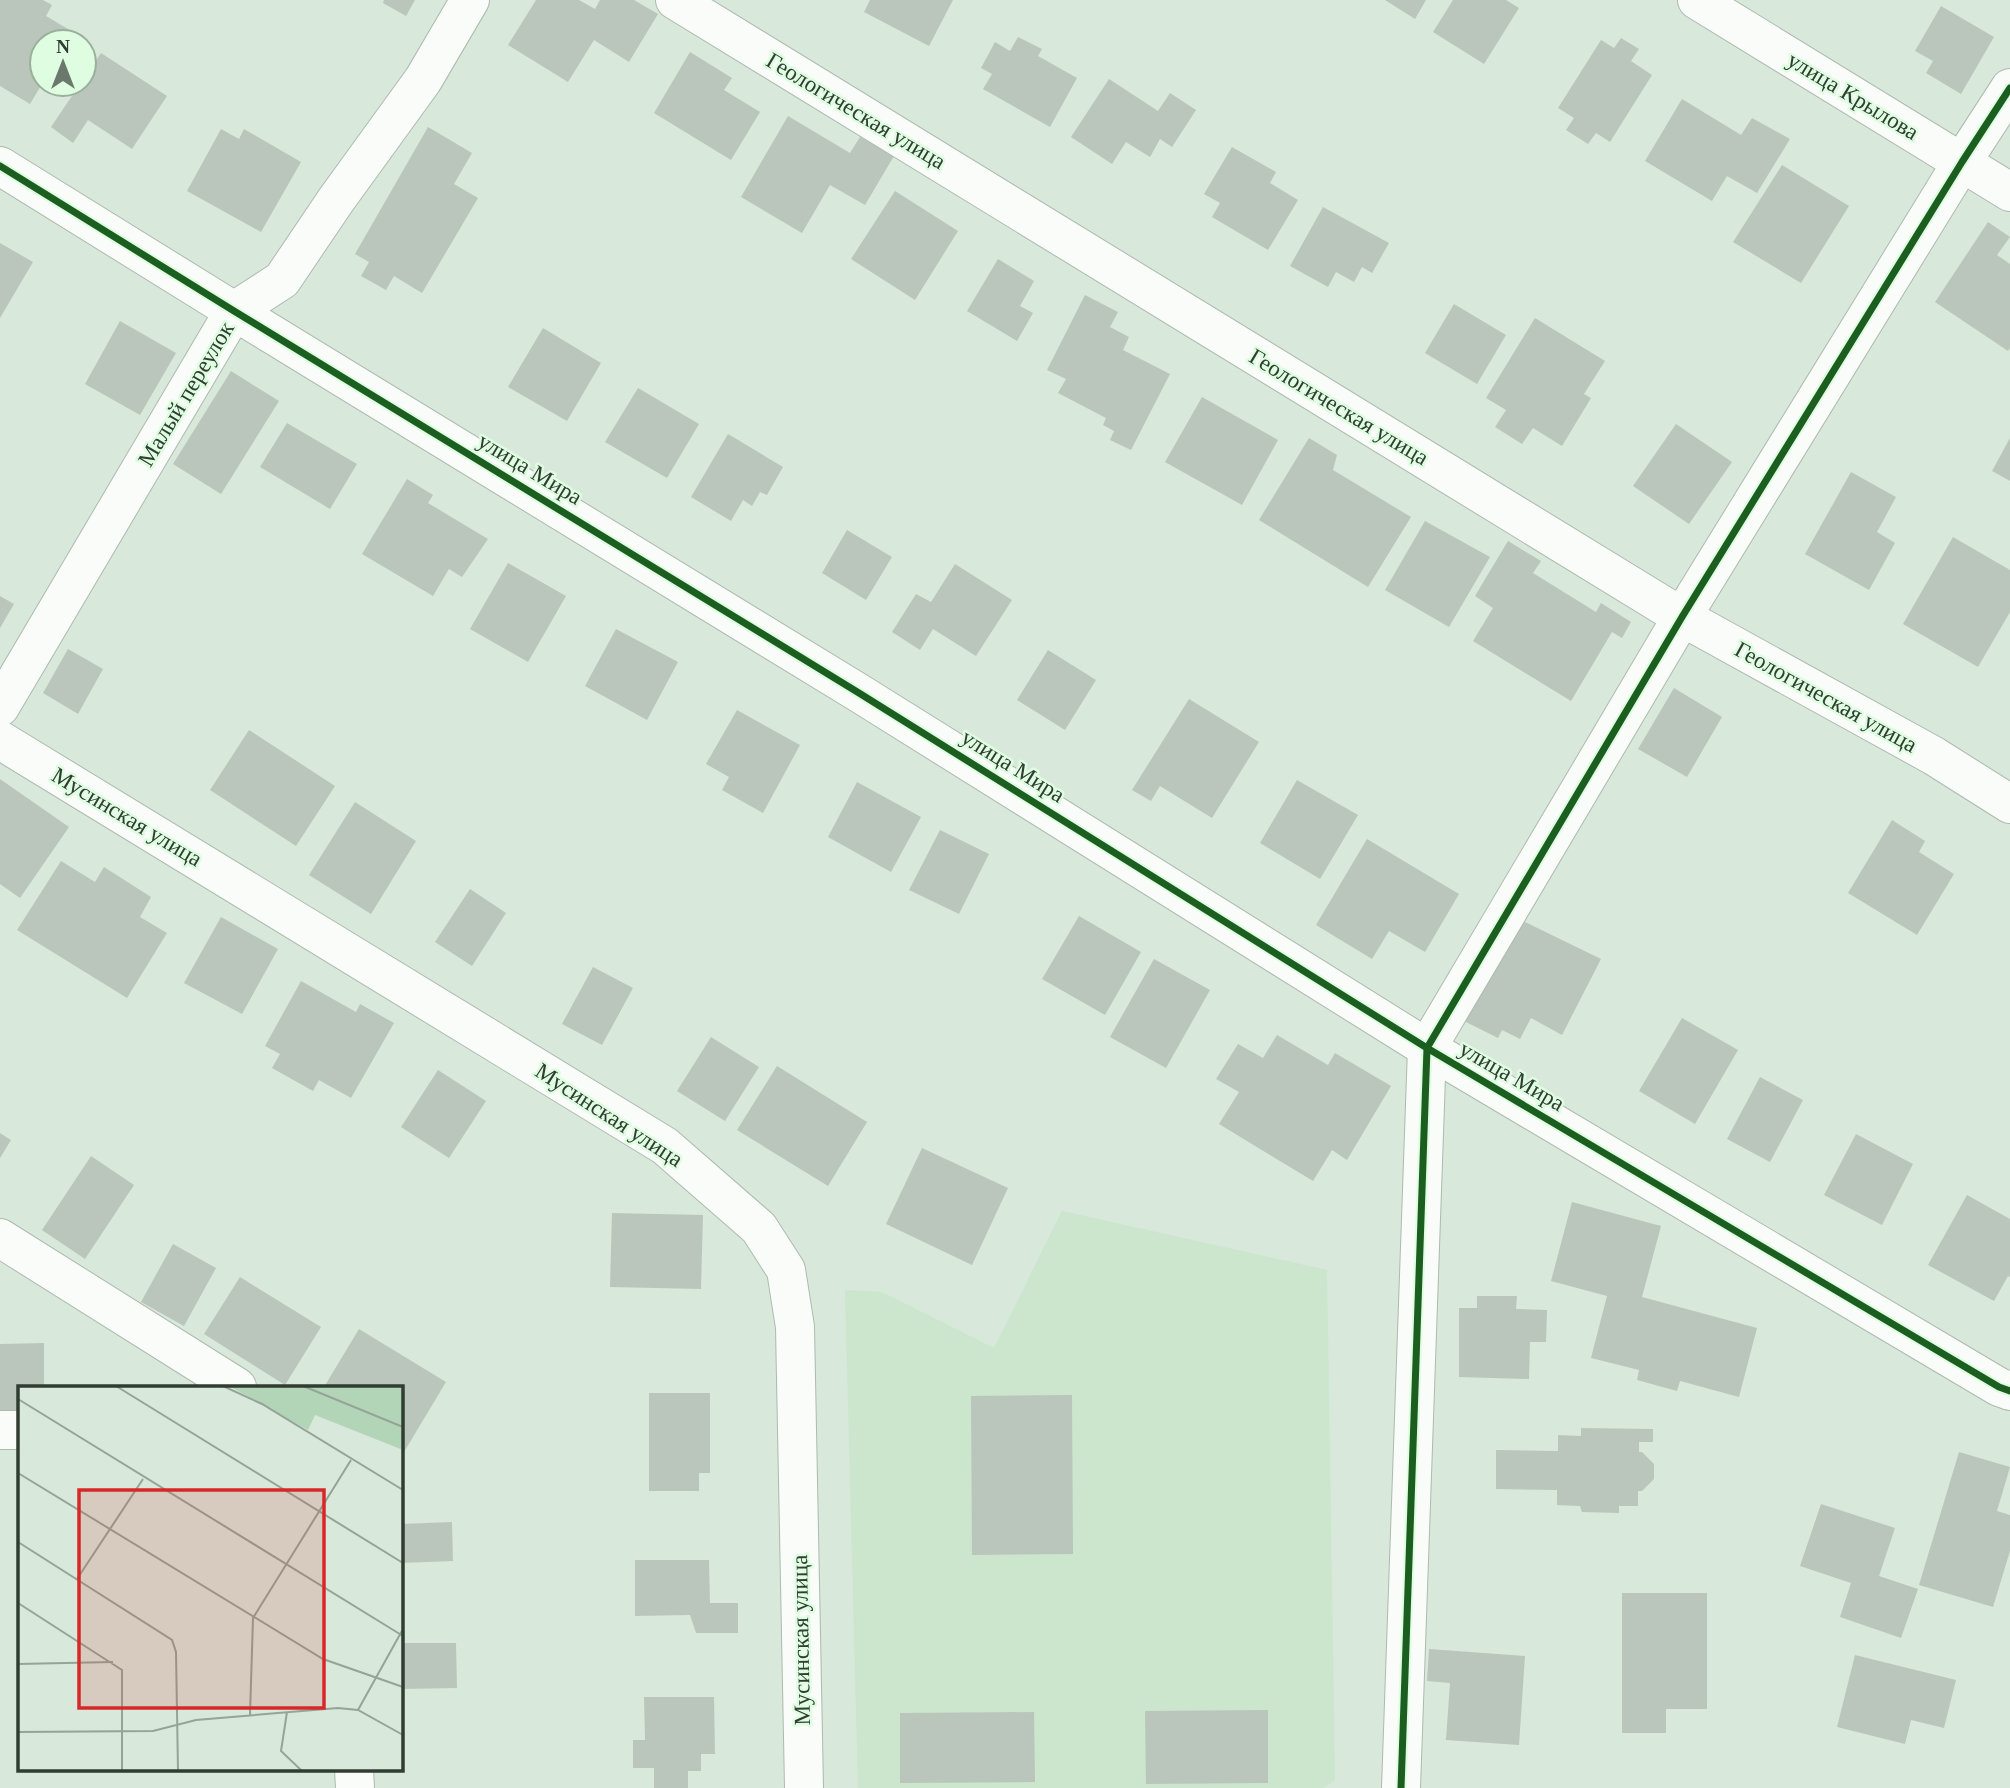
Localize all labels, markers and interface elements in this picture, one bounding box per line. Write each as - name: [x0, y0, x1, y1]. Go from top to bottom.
- north arrow: [28, 28, 98, 98]
- text: N: [56, 36, 70, 57]
- street label: улица Крылова: [1783, 47, 1923, 145]
- street label: Геологическая улица: [762, 48, 950, 174]
- street label: Малый переулок: [133, 317, 239, 471]
- street label: Геологическая улица: [1245, 344, 1433, 470]
- street label: улица Мира: [473, 428, 587, 510]
- street label: Геологическая улица: [1731, 637, 1921, 757]
- street label: улица Мира: [957, 724, 1069, 808]
- street label: Мусинская улица: [47, 762, 207, 872]
- street label: улица Мира: [1455, 1036, 1569, 1116]
- street label: Мусинская улица: [531, 1058, 687, 1172]
- inset map: [18, 1386, 402, 1770]
- street label: Мусинская улица: [787, 1555, 815, 1725]

